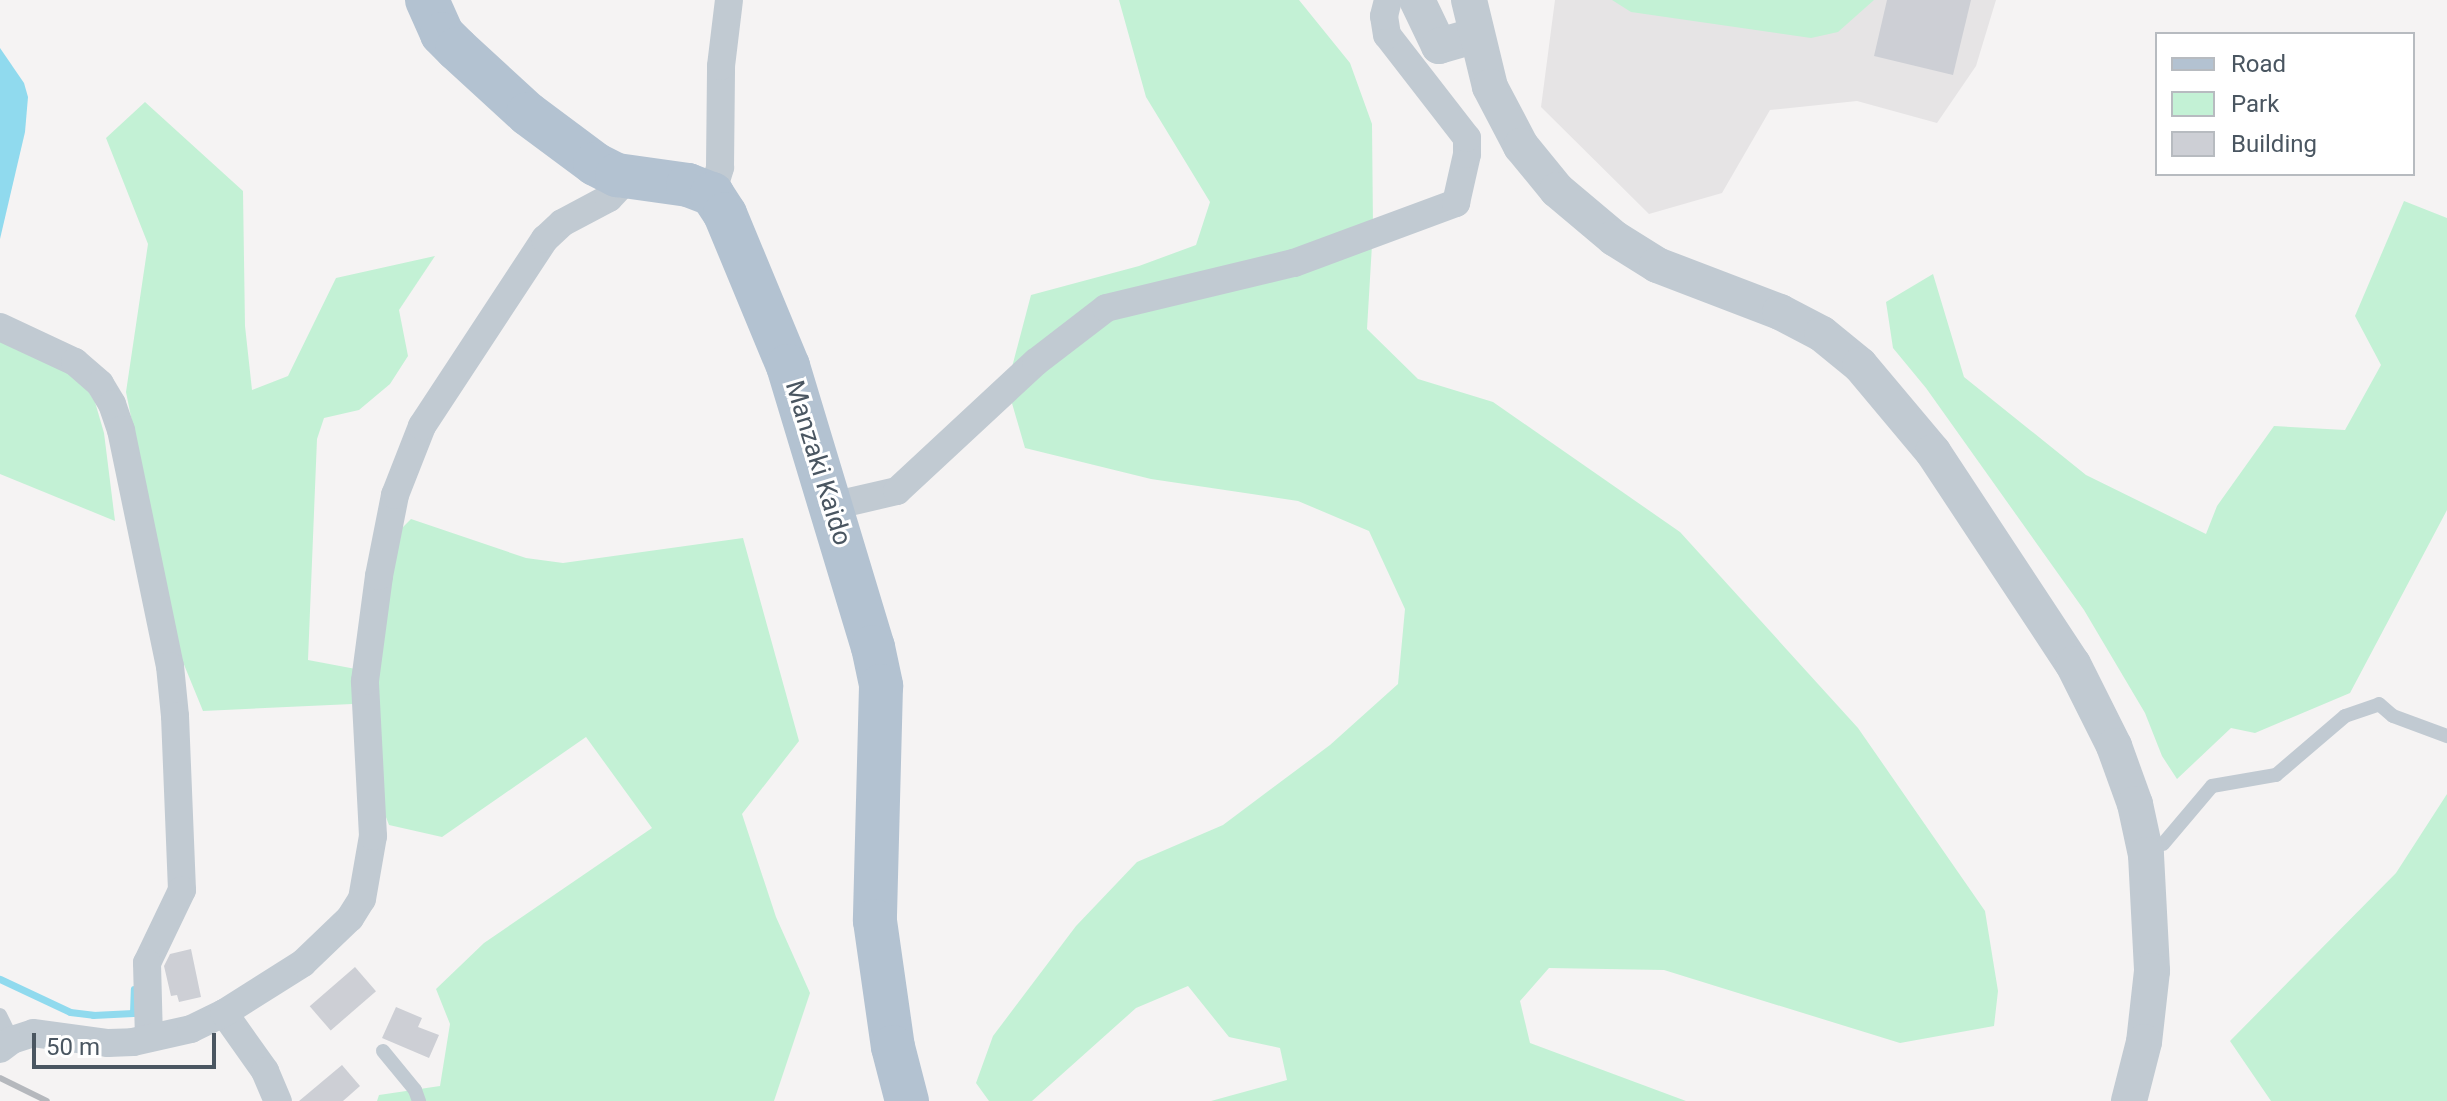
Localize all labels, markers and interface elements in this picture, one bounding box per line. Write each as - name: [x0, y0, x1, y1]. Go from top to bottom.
- legend: [2155, 32, 2415, 176]
- text: Road: [2231, 50, 2286, 78]
- text: Park: [2231, 90, 2279, 118]
- text: Building: [2231, 130, 2317, 158]
- street label: Manzaki Kaido: [778, 377, 858, 549]
- scale bar: [36, 1017, 220, 1067]
- text: 50 m: [46, 1033, 100, 1061]

